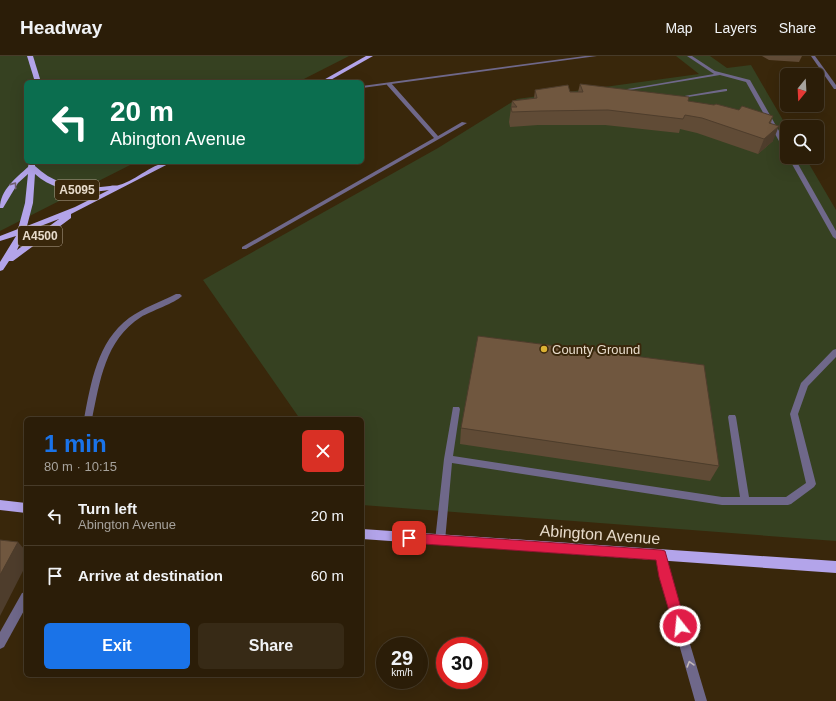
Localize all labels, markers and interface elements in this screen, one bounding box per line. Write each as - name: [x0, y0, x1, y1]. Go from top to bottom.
- text: Headway: [20, 17, 102, 38]
- text: Map: [665, 20, 693, 36]
- text: Layers: [715, 20, 757, 36]
- text: Share: [779, 20, 816, 36]
- north arrow: [780, 68, 824, 112]
- map controls: [780, 68, 824, 164]
- icon: left: [44, 96, 96, 148]
- text: 20 m: [110, 96, 174, 127]
- button: search: [780, 120, 824, 164]
- text: Abington Avenue: [110, 129, 246, 149]
- road number: A5095: [55, 180, 99, 200]
- one-way arrow: [9, 182, 17, 189]
- road number: A4500: [18, 226, 62, 246]
- place label: County Ground: [552, 342, 640, 357]
- marker: County Ground: [539, 344, 549, 354]
- text: 1 min: [44, 430, 107, 457]
- button: close: [302, 430, 344, 472]
- text: 80 m · 10:15: [44, 459, 117, 474]
- text: Turn left: [78, 500, 137, 517]
- icon: left: [44, 505, 66, 527]
- text: 20 m: [311, 507, 344, 524]
- text: Abington Avenue: [78, 517, 176, 532]
- pin: [392, 521, 426, 555]
- street label: Abington Avenue: [539, 522, 661, 547]
- icon: arrive: [398, 527, 420, 549]
- icon: arrive: [44, 565, 66, 587]
- text: Arrive at destination: [78, 567, 223, 584]
- text: 60 m: [311, 567, 344, 584]
- position arrow: [659, 605, 701, 647]
- button: Exit: [44, 623, 190, 669]
- button: Share: [198, 623, 344, 669]
- speed limit sign: 30: [436, 637, 488, 689]
- text: 29: [391, 647, 413, 669]
- one-way arrow: [686, 660, 695, 667]
- text: km/h: [391, 667, 413, 678]

